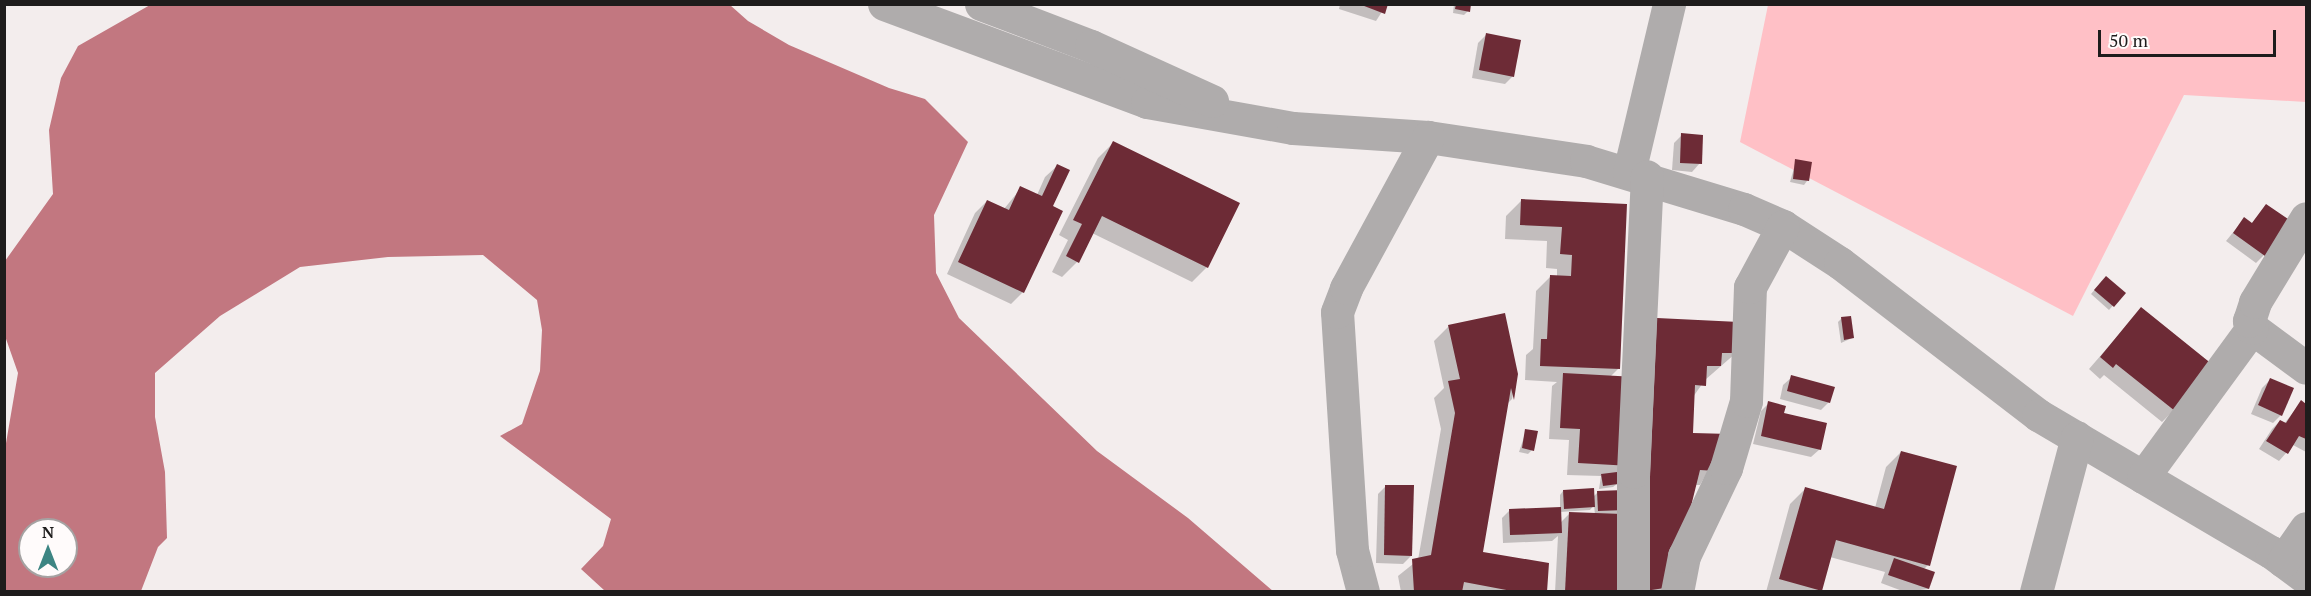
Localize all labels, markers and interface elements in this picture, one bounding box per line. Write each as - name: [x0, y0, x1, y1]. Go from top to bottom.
- scale bar: [2101, 18, 2280, 56]
- text: 50 m: [2109, 28, 2148, 52]
- north arrow: [18, 518, 78, 578]
- text: N: [42, 521, 54, 543]

